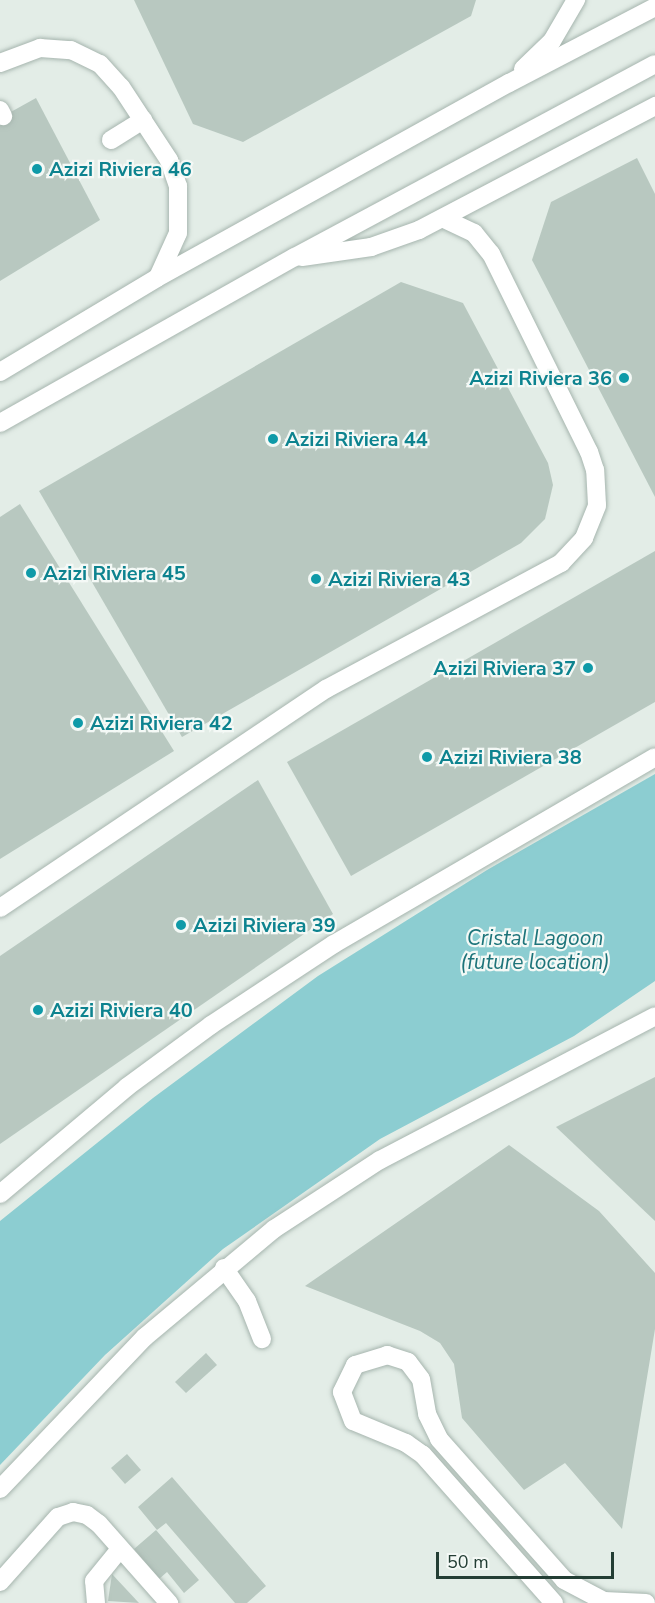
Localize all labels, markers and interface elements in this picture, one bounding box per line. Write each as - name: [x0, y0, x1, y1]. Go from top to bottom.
- place label: Azizi Riviera 46: [49, 157, 192, 181]
- marker: Azizi Riviera 46: [30, 162, 44, 176]
- place label: Azizi Riviera 36: [469, 366, 612, 390]
- marker: Azizi Riviera 36: [617, 371, 631, 385]
- place label: Azizi Riviera 44: [285, 427, 428, 451]
- marker: Azizi Riviera 44: [266, 432, 280, 446]
- place label: Azizi Riviera 45: [43, 561, 186, 585]
- marker: Azizi Riviera 45: [24, 566, 38, 580]
- place label: Azizi Riviera 43: [328, 567, 471, 591]
- marker: Azizi Riviera 43: [309, 572, 323, 586]
- place label: Azizi Riviera 37: [433, 656, 576, 680]
- marker: Azizi Riviera 37: [581, 661, 595, 675]
- place label: Azizi Riviera 42: [90, 711, 233, 735]
- marker: Azizi Riviera 42: [71, 716, 85, 730]
- place label: Azizi Riviera 38: [439, 745, 582, 769]
- marker: Azizi Riviera 38: [420, 750, 434, 764]
- place label: Azizi Riviera 39: [193, 913, 336, 937]
- marker: Azizi Riviera 39: [174, 918, 188, 932]
- water label: Cristal Lagoon (future location): [460, 925, 610, 975]
- place label: Azizi Riviera 40: [50, 998, 193, 1022]
- marker: Azizi Riviera 40: [31, 1003, 45, 1017]
- scale bar: [439, 1540, 618, 1578]
- text: 50 m: [447, 1550, 489, 1574]

